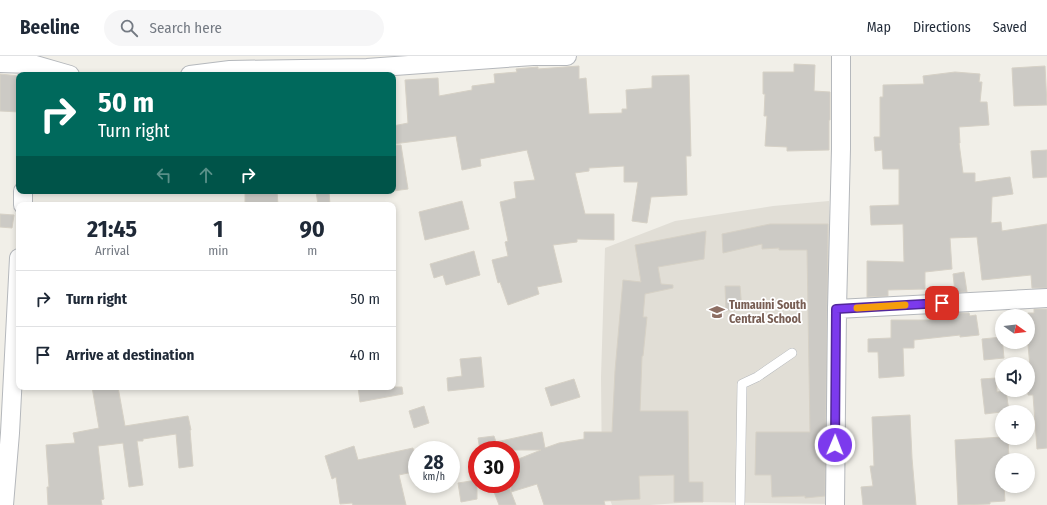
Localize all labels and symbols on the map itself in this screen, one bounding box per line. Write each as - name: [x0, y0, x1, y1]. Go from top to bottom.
- pin: [925, 286, 959, 320]
- place label: Tumauini South Central School: [729, 298, 806, 326]
- school or university icon: Tumauini South Central School: [708, 303, 726, 321]
- north arrow: [995, 309, 1035, 349]
- position arrow: [814, 424, 856, 466]
- speed limit sign: 30: [468, 441, 520, 493]

